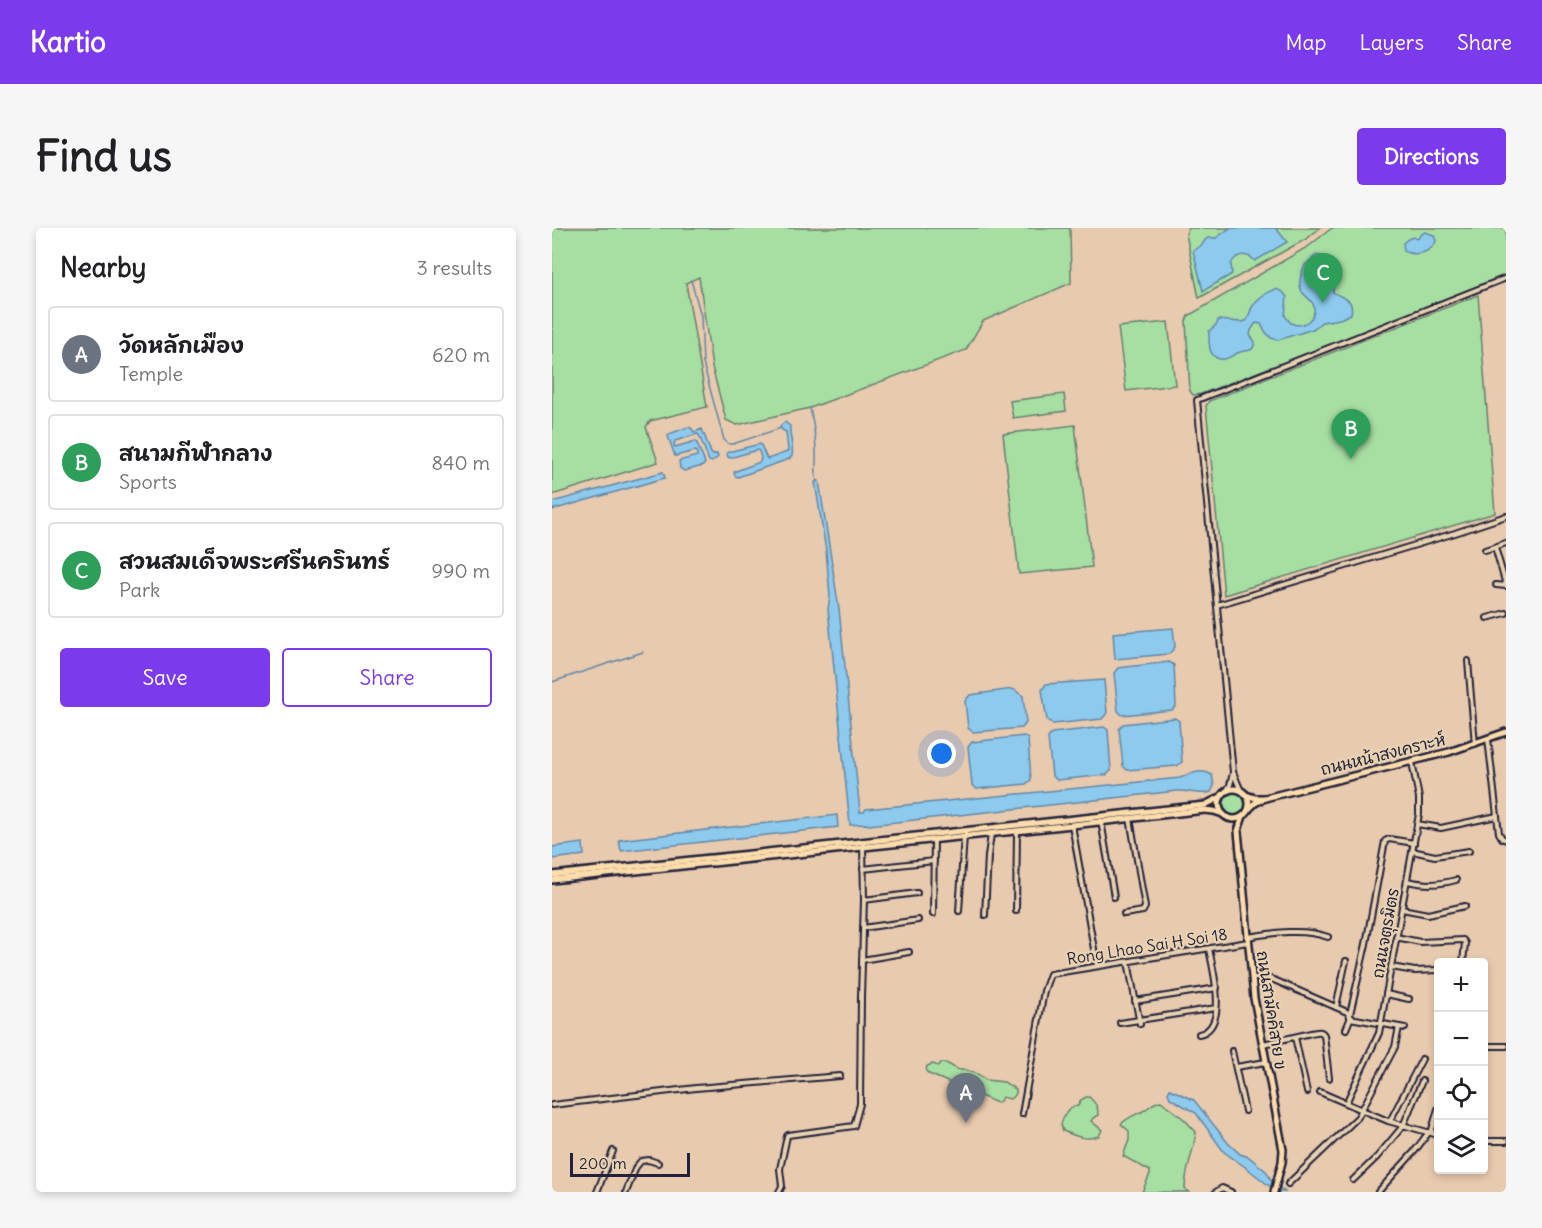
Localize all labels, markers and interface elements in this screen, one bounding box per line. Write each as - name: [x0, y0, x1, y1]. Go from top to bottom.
- text: Kartio: [30, 24, 106, 60]
- text: Map: [1286, 29, 1326, 56]
- text: Layers: [1359, 29, 1424, 56]
- text: Share: [1457, 29, 1512, 56]
- button: Directions: [1357, 128, 1506, 185]
- text: Find us: [36, 130, 172, 182]
- text: Nearby: [60, 251, 146, 284]
- pin: C: [1304, 254, 1342, 303]
- text: 3 results: [416, 255, 492, 280]
- text: วัดหลักเมือง: [119, 331, 244, 359]
- text: A: [75, 342, 88, 367]
- text: 620 m: [432, 342, 490, 367]
- text: Temple: [119, 361, 183, 386]
- pin: B: [1332, 410, 1370, 459]
- text: สนามกีฬากลาง: [119, 439, 272, 467]
- text: B: [75, 450, 88, 475]
- text: 840 m: [431, 450, 490, 475]
- text: Sports: [119, 469, 177, 494]
- text: สวนสมเด็จพระศรีนครินทร์: [119, 547, 390, 575]
- text: C: [75, 558, 88, 583]
- text: 990 m: [432, 558, 490, 583]
- text: Park: [119, 577, 160, 602]
- button: Save: [60, 648, 270, 707]
- button: Share: [282, 648, 492, 707]
- street label: ถนนหน้าสงเคราะห์: [1318, 728, 1448, 779]
- your location: [927, 739, 956, 768]
- street label: ถนนจตุรมิตร: [1367, 886, 1406, 980]
- street label: Rong Lhao Sai H Soi 18: [1065, 923, 1229, 969]
- street label: ถนนสามัคคีสาย ข: [1253, 949, 1291, 1071]
- map controls: [1434, 958, 1488, 1174]
- button: +: [1434, 958, 1488, 1012]
- button: −: [1434, 1012, 1488, 1066]
- button: locate: [1434, 1066, 1488, 1120]
- pin: A: [946, 1074, 986, 1123]
- button: layers: [1434, 1120, 1488, 1174]
- scale bar: [570, 1150, 690, 1178]
- text: 200 m: [579, 1153, 627, 1173]

